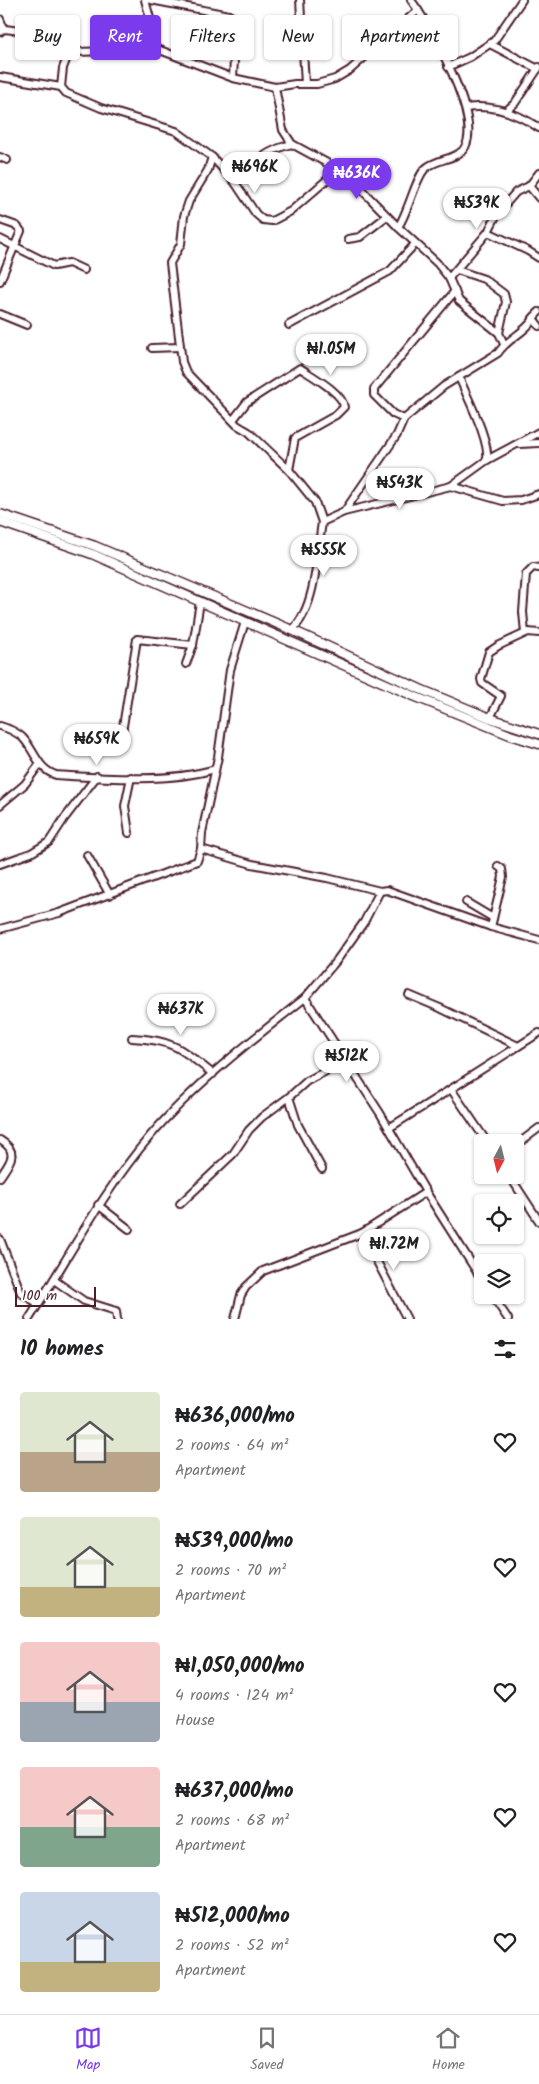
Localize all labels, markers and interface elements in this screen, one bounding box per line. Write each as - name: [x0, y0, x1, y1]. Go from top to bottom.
- chip: Buy: [15, 15, 80, 60]
- chip: Rent: [90, 15, 161, 60]
- chip: Filters: [171, 15, 254, 60]
- chip: New: [264, 15, 332, 60]
- chip: Apartment: [342, 15, 458, 60]
- pin: ₦696K: [220, 152, 290, 194]
- text: ₦696K: [232, 155, 278, 180]
- pin: ₦636K: [322, 158, 392, 200]
- text: ₦636K: [333, 161, 381, 186]
- pin: ₦539K: [442, 188, 512, 230]
- text: ₦539K: [454, 191, 500, 216]
- pin: ₦1.05M: [290, 334, 372, 376]
- text: ₦1.05M: [307, 337, 355, 362]
- pin: ₦543K: [365, 468, 435, 510]
- text: ₦543K: [377, 471, 423, 496]
- pin: ₦555K: [289, 534, 359, 577]
- text: ₦555K: [301, 538, 347, 563]
- pin: ₦659K: [62, 724, 132, 766]
- text: ₦659K: [74, 727, 120, 752]
- pin: ₦637K: [146, 994, 216, 1036]
- text: ₦637K: [158, 997, 204, 1022]
- pin: ₦512K: [312, 1040, 382, 1083]
- text: ₦512K: [325, 1044, 369, 1069]
- north arrow: [474, 1134, 524, 1184]
- map controls: [474, 1134, 524, 1304]
- button: locate: [474, 1194, 524, 1244]
- pin: ₦1.72M: [353, 1228, 435, 1271]
- text: ₦1.72M: [369, 1232, 419, 1257]
- button: layers: [474, 1254, 524, 1304]
- scale bar: [15, 1284, 96, 1307]
- text: 100 m: [22, 1285, 57, 1307]
- text: 10 homes: [20, 1333, 104, 1366]
- icon: filters: [491, 1335, 519, 1363]
- text: ₦636,000/mo: [175, 1400, 295, 1433]
- icon: home: [60, 1412, 120, 1472]
- icon: heart: [491, 1428, 519, 1456]
- text: 2 rooms · 64 m²: [175, 1433, 288, 1458]
- text: Apartment: [175, 1458, 246, 1483]
- text: ₦539,000/mo: [175, 1525, 293, 1558]
- icon: home: [60, 1537, 120, 1597]
- icon: heart: [491, 1553, 519, 1581]
- text: 2 rooms · 70 m²: [175, 1558, 286, 1583]
- text: Apartment: [175, 1583, 246, 1608]
- text: ₦1,050,000/mo: [175, 1650, 305, 1683]
- icon: home: [60, 1662, 120, 1722]
- icon: heart: [491, 1678, 519, 1706]
- text: 4 rooms · 124 m²: [175, 1683, 293, 1708]
- text: House: [175, 1708, 215, 1733]
- text: ₦637,000/mo: [175, 1775, 293, 1808]
- icon: home: [60, 1787, 120, 1847]
- icon: heart: [491, 1803, 519, 1831]
- text: 2 rooms · 68 m²: [175, 1808, 289, 1833]
- text: Apartment: [175, 1833, 246, 1858]
- text: ₦512,000/mo: [175, 1900, 290, 1933]
- icon: home: [60, 1912, 120, 1972]
- icon: heart: [491, 1928, 519, 1956]
- text: 2 rooms · 52 m²: [175, 1933, 289, 1958]
- text: Apartment: [175, 1958, 246, 1983]
- tab: Map: [74, 2024, 102, 2076]
- tab: Saved: [250, 2024, 284, 2076]
- tab: Home: [432, 2024, 465, 2076]

